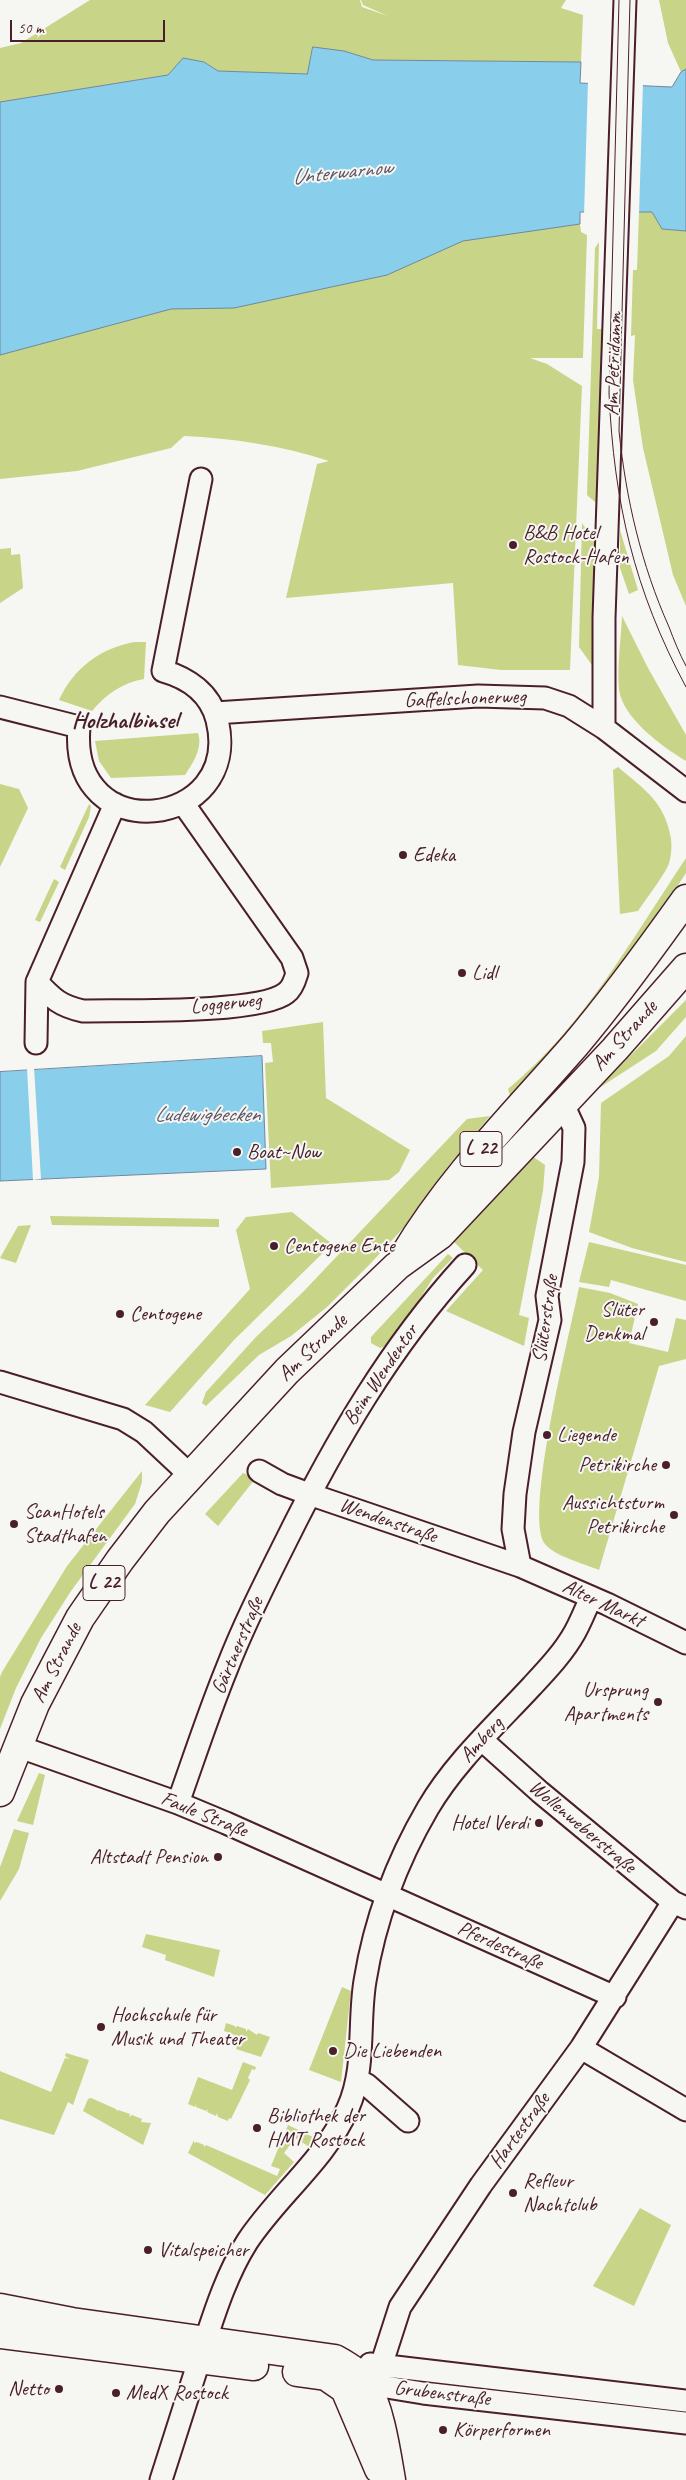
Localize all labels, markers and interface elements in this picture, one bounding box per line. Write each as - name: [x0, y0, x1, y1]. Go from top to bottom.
- scale bar: [12, 10, 168, 42]
- text: 50 m: [18, 19, 44, 38]
- water label: Unterwarnow: [291, 155, 393, 191]
- street label: Am Petridamm: [600, 312, 628, 416]
- place label: B&B Hotel Rostock-Hafen: [523, 520, 629, 570]
- marker: B&B Hotel Rostock-Hafen: [507, 539, 519, 551]
- street label: Gaffelschonerweg: [404, 684, 526, 714]
- district label: Holzhalbinsel: [72, 708, 178, 736]
- place label: Edeka: [413, 842, 455, 868]
- marker: Edeka: [397, 849, 409, 861]
- place label: Lidl: [472, 960, 497, 986]
- marker: Lidl: [456, 967, 468, 979]
- street label: Loggerweg: [189, 988, 263, 1020]
- street label: Am Strande: [587, 996, 663, 1076]
- water label: Ludewigbecken: [154, 1102, 260, 1128]
- road number: L 22: [460, 1132, 502, 1166]
- place label: Boat~Now: [247, 1139, 321, 1165]
- marker: Boat~Now: [231, 1146, 243, 1158]
- place label: Centogene Ente: [284, 1233, 395, 1259]
- marker: Centogene Ente: [268, 1240, 280, 1252]
- street label: Slüterstraße: [527, 1273, 565, 1365]
- place label: Slüter Denkmal: [584, 1297, 644, 1347]
- place label: Centogene: [130, 1301, 201, 1327]
- marker: Centogene: [114, 1308, 126, 1320]
- street label: Am Strande: [273, 1309, 353, 1387]
- marker: Slüter Denkmal: [648, 1316, 660, 1328]
- street label: Beim Wendentor: [338, 1320, 424, 1430]
- place label: Liegende: [557, 1422, 616, 1448]
- marker: Liegende: [541, 1429, 553, 1441]
- place label: Petrikirche: [579, 1452, 656, 1478]
- marker: Petrikirche: [660, 1459, 672, 1471]
- place label: Aussichtsturm Petrikirche: [562, 1490, 664, 1540]
- street label: Wendenstraße: [336, 1493, 440, 1549]
- place label: ScanHotels Stadthafen: [24, 1499, 107, 1549]
- marker: Aussichtsturm Petrikirche: [668, 1509, 680, 1521]
- marker: ScanHotels Stadthafen: [8, 1518, 20, 1530]
- road number: L 22: [83, 1566, 125, 1600]
- street label: Alter Markt: [558, 1574, 648, 1634]
- street label: Gärtnerstraße: [206, 1594, 270, 1698]
- street label: Am Strande: [26, 1619, 88, 1707]
- place label: Ursprung Apartments: [564, 1677, 648, 1727]
- marker: Ursprung Apartments: [652, 1696, 664, 1708]
- street label: Amberg: [455, 1712, 509, 1768]
- street label: Wollenweberstraße: [523, 1775, 641, 1879]
- street label: Faule Straße: [157, 1786, 251, 1844]
- place label: Hotel Verdi: [451, 1810, 529, 1836]
- marker: Hotel Verdi: [533, 1817, 545, 1829]
- place label: Altstadt Pension: [90, 1844, 208, 1870]
- marker: Altstadt Pension: [212, 1851, 224, 1863]
- street label: Pferdestraße: [453, 1916, 547, 1976]
- place label: Hochschule für Musik und Theater: [111, 2002, 244, 2052]
- marker: Hochschule für Musik und Theater: [95, 2021, 107, 2033]
- place label: Die Liebenden: [343, 2038, 441, 2064]
- marker: Die Liebenden: [327, 2045, 339, 2057]
- street label: Hartestraße: [484, 2088, 556, 2174]
- place label: Bibliothek der HMT Rostock: [267, 2103, 365, 2153]
- marker: Bibliothek der HMT Rostock: [251, 2122, 263, 2134]
- place label: Refleur Nachtclub: [523, 2168, 597, 2218]
- marker: Refleur Nachtclub: [507, 2187, 519, 2199]
- place label: Vitalspeicher: [158, 2237, 248, 2263]
- marker: Vitalspeicher: [142, 2244, 154, 2256]
- place label: Netto: [8, 2376, 49, 2402]
- street label: Grubenstraße: [393, 2376, 491, 2412]
- place label: MedX Rostock: [126, 2380, 228, 2406]
- marker: Netto: [53, 2383, 65, 2395]
- marker: MedX Rostock: [110, 2387, 122, 2399]
- place label: Körperformen: [453, 2417, 550, 2443]
- marker: Körperformen: [437, 2424, 449, 2436]

